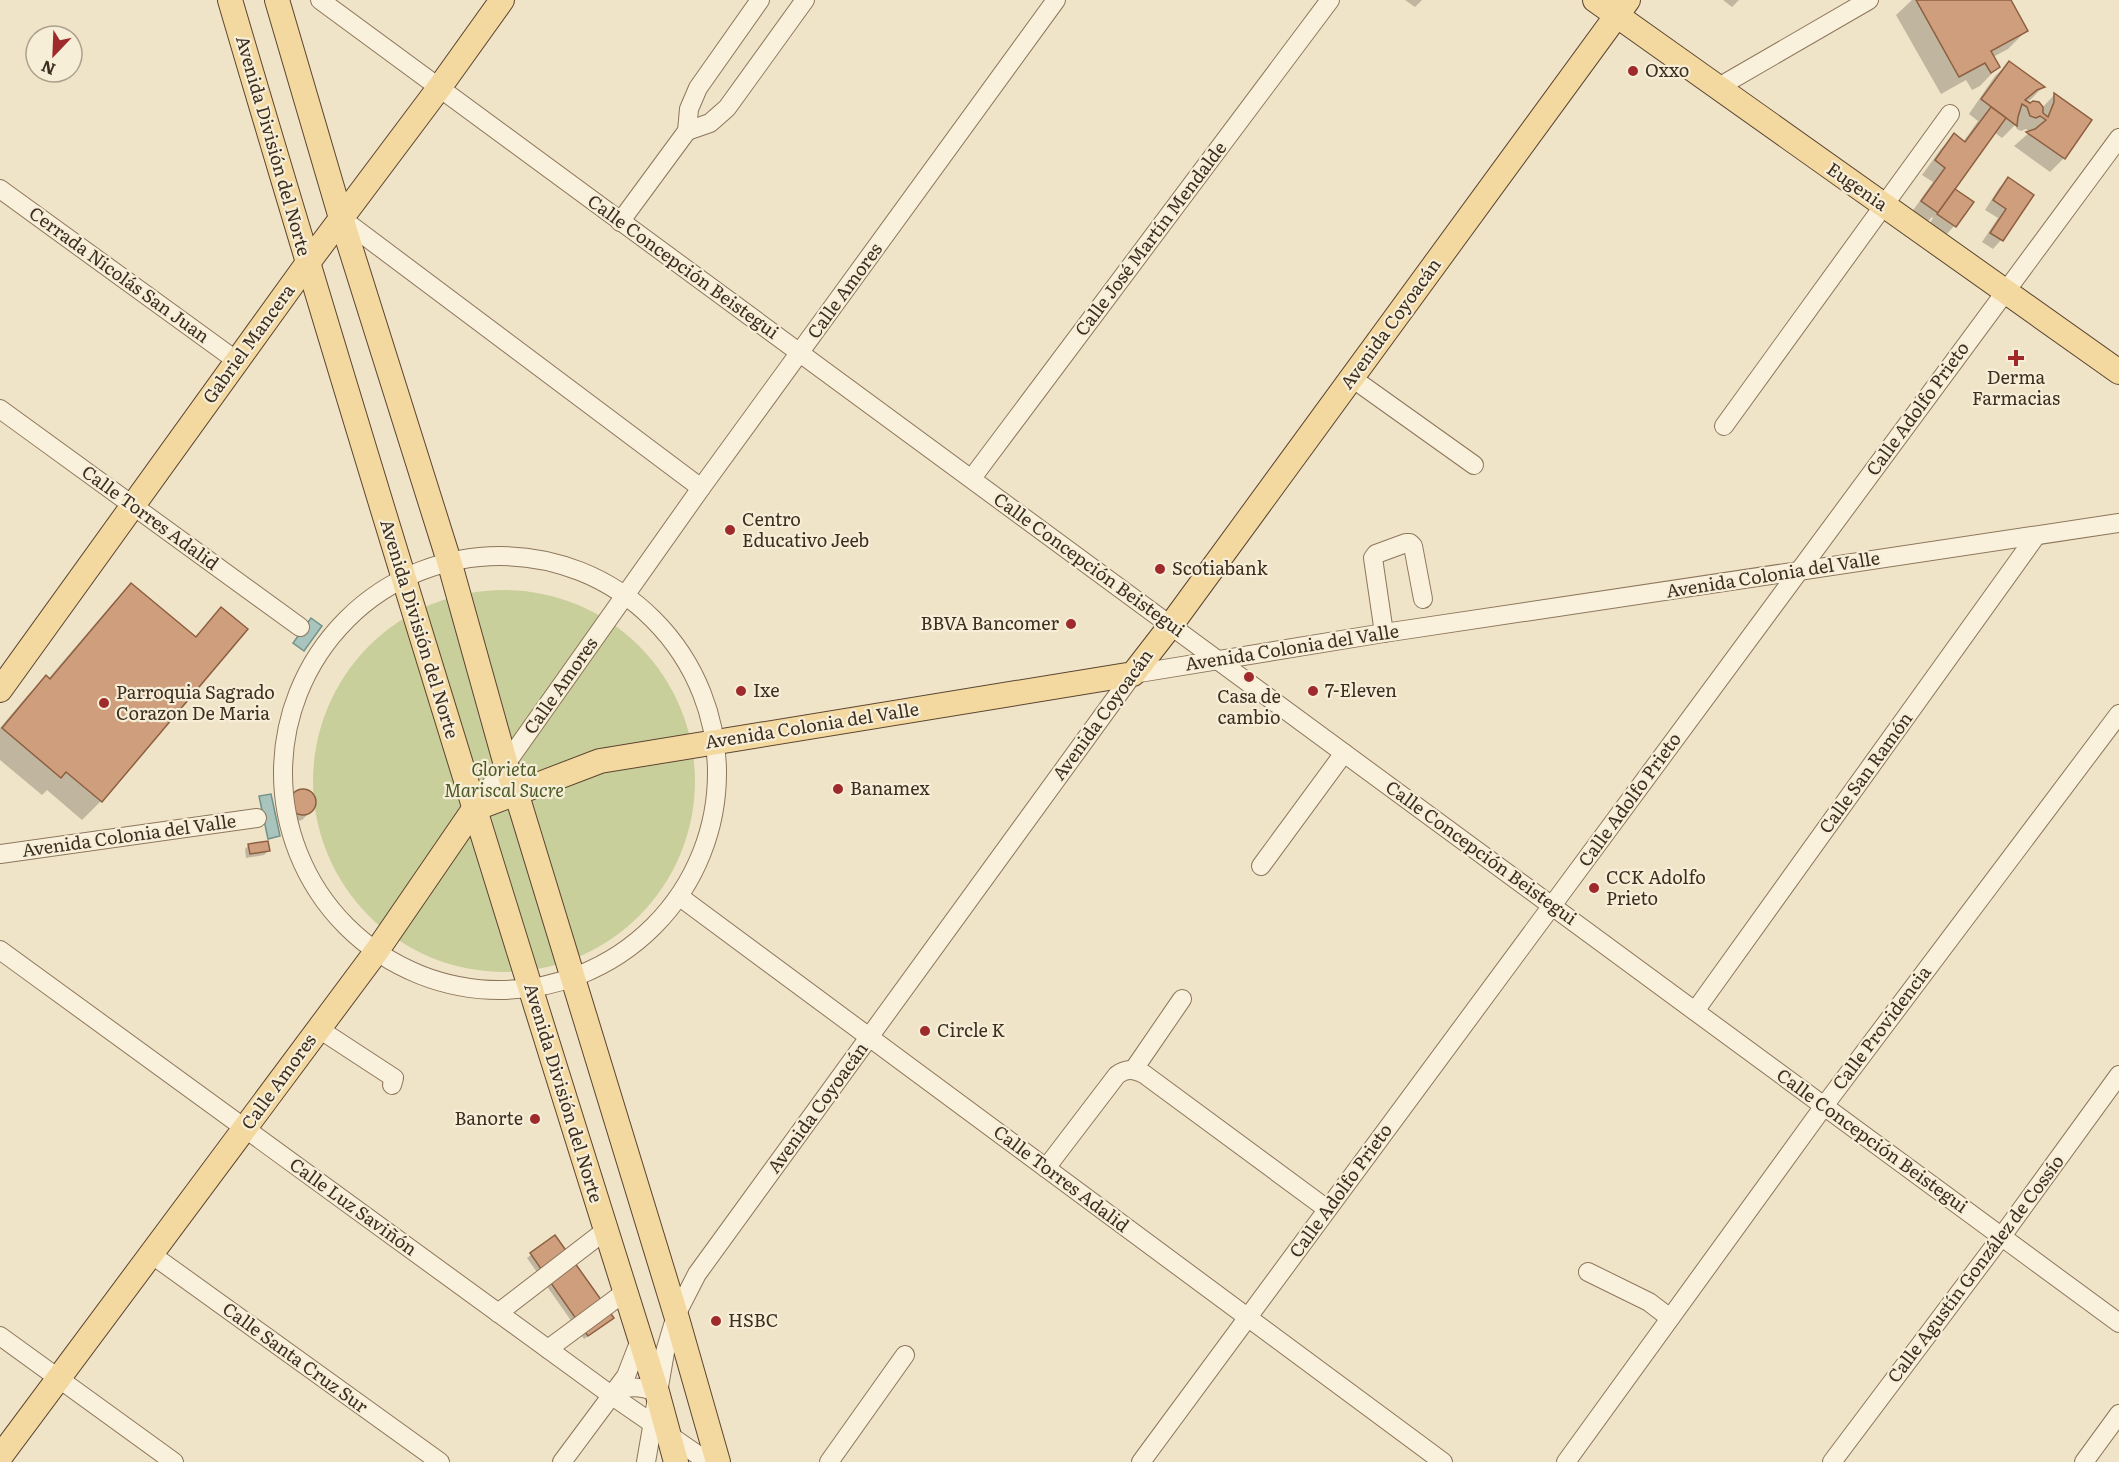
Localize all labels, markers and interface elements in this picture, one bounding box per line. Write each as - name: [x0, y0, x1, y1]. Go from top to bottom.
- north arrow: [24, 24, 84, 84]
- street label: Avenida División del Norte: [230, 32, 319, 259]
- text: N: [37, 55, 59, 82]
- place label: Oxxo: [1645, 56, 1689, 83]
- marker: Oxxo: [1626, 64, 1640, 78]
- street label: Calle José Martín Mendalde: [1068, 135, 1232, 341]
- street label: Eugenia: [1822, 155, 1894, 217]
- street label: Calle Concepción Beistegui: [583, 187, 785, 345]
- street label: Cerrada Nicolás San Juan: [24, 199, 216, 349]
- street label: Calle Amores: [800, 236, 888, 344]
- street label: Avenida Coyoacán: [1333, 252, 1447, 394]
- street label: Gabriel Mancera: [195, 278, 301, 408]
- street label: Calle Adolfo Prieto: [1859, 335, 1975, 481]
- marker: Derma Farmacias: [2009, 351, 2023, 365]
- place label: Derma Farmacias: [1972, 363, 2060, 411]
- street label: Calle Torres Adalid: [77, 458, 225, 576]
- street label: Calle Concepción Beistegui: [989, 485, 1191, 643]
- place label: Centro Educativo Jeeb: [742, 505, 869, 553]
- street label: Avenida División del Norte: [374, 516, 467, 742]
- marker: Centro Educativo Jeeb: [723, 523, 737, 537]
- street label: Avenida Colonia del Valle: [1664, 543, 1882, 604]
- place label: Scotiabank: [1172, 554, 1269, 581]
- marker: Scotiabank: [1153, 562, 1167, 576]
- place label: BBVA Bancomer: [920, 609, 1059, 636]
- street label: Avenida Colonia del Valle: [1183, 616, 1401, 677]
- marker: BBVA Bancomer: [1064, 617, 1078, 631]
- street label: Calle Amores: [516, 631, 603, 739]
- street label: Avenida Coyoacán: [1045, 643, 1159, 785]
- marker: Casa de cambio: [1242, 670, 1256, 684]
- place label: Ixe: [753, 676, 780, 703]
- place label: 7-Eleven: [1325, 676, 1397, 703]
- place label: Parroquia Sagrado Corazon De Maria: [116, 678, 275, 726]
- place label: Casa de cambio: [1217, 682, 1281, 730]
- marker: Ixe: [734, 684, 748, 698]
- marker: 7-Eleven: [1306, 684, 1320, 698]
- street label: Avenida Colonia del Valle: [703, 694, 921, 755]
- marker: Parroquia Sagrado Corazon De Maria: [97, 696, 111, 710]
- street label: Calle San Ramón: [1811, 706, 1918, 839]
- street label: Calle Adolfo Prieto: [1571, 726, 1687, 872]
- park label: Glorieta Mariscal Sucre: [444, 755, 564, 803]
- street label: Calle Concepción Beistegui: [1381, 773, 1583, 931]
- place label: Banamex: [850, 774, 931, 801]
- marker: Banamex: [831, 782, 845, 796]
- street label: Avenida Colonia del Valle: [20, 806, 238, 863]
- place label: CCK Adolfo Prieto: [1606, 863, 1706, 911]
- marker: CCK Adolfo Prieto: [1587, 881, 1601, 895]
- street label: Calle Providencia: [1825, 959, 1937, 1095]
- street label: Avenida División del Norte: [518, 980, 611, 1206]
- place label: Circle K: [937, 1016, 1006, 1043]
- marker: Circle K: [918, 1024, 932, 1038]
- street label: Calle Amores: [234, 1027, 322, 1135]
- street label: Avenida Coyoacán: [760, 1036, 874, 1178]
- street label: Calle Concepción Beistegui: [1772, 1061, 1974, 1219]
- place label: Banorte: [454, 1104, 523, 1131]
- marker: Banorte: [528, 1112, 542, 1126]
- street label: Calle Adolfo Prieto: [1282, 1117, 1398, 1263]
- street label: Calle Torres Adalid: [988, 1118, 1135, 1238]
- street label: Calle Agustín González de Cossío: [1880, 1148, 2070, 1388]
- street label: Calle Luz Saviñón: [284, 1150, 423, 1261]
- street label: Calle Santa Cruz Sur: [217, 1295, 375, 1419]
- place label: HSBC: [728, 1306, 778, 1333]
- marker: HSBC: [709, 1314, 723, 1328]

